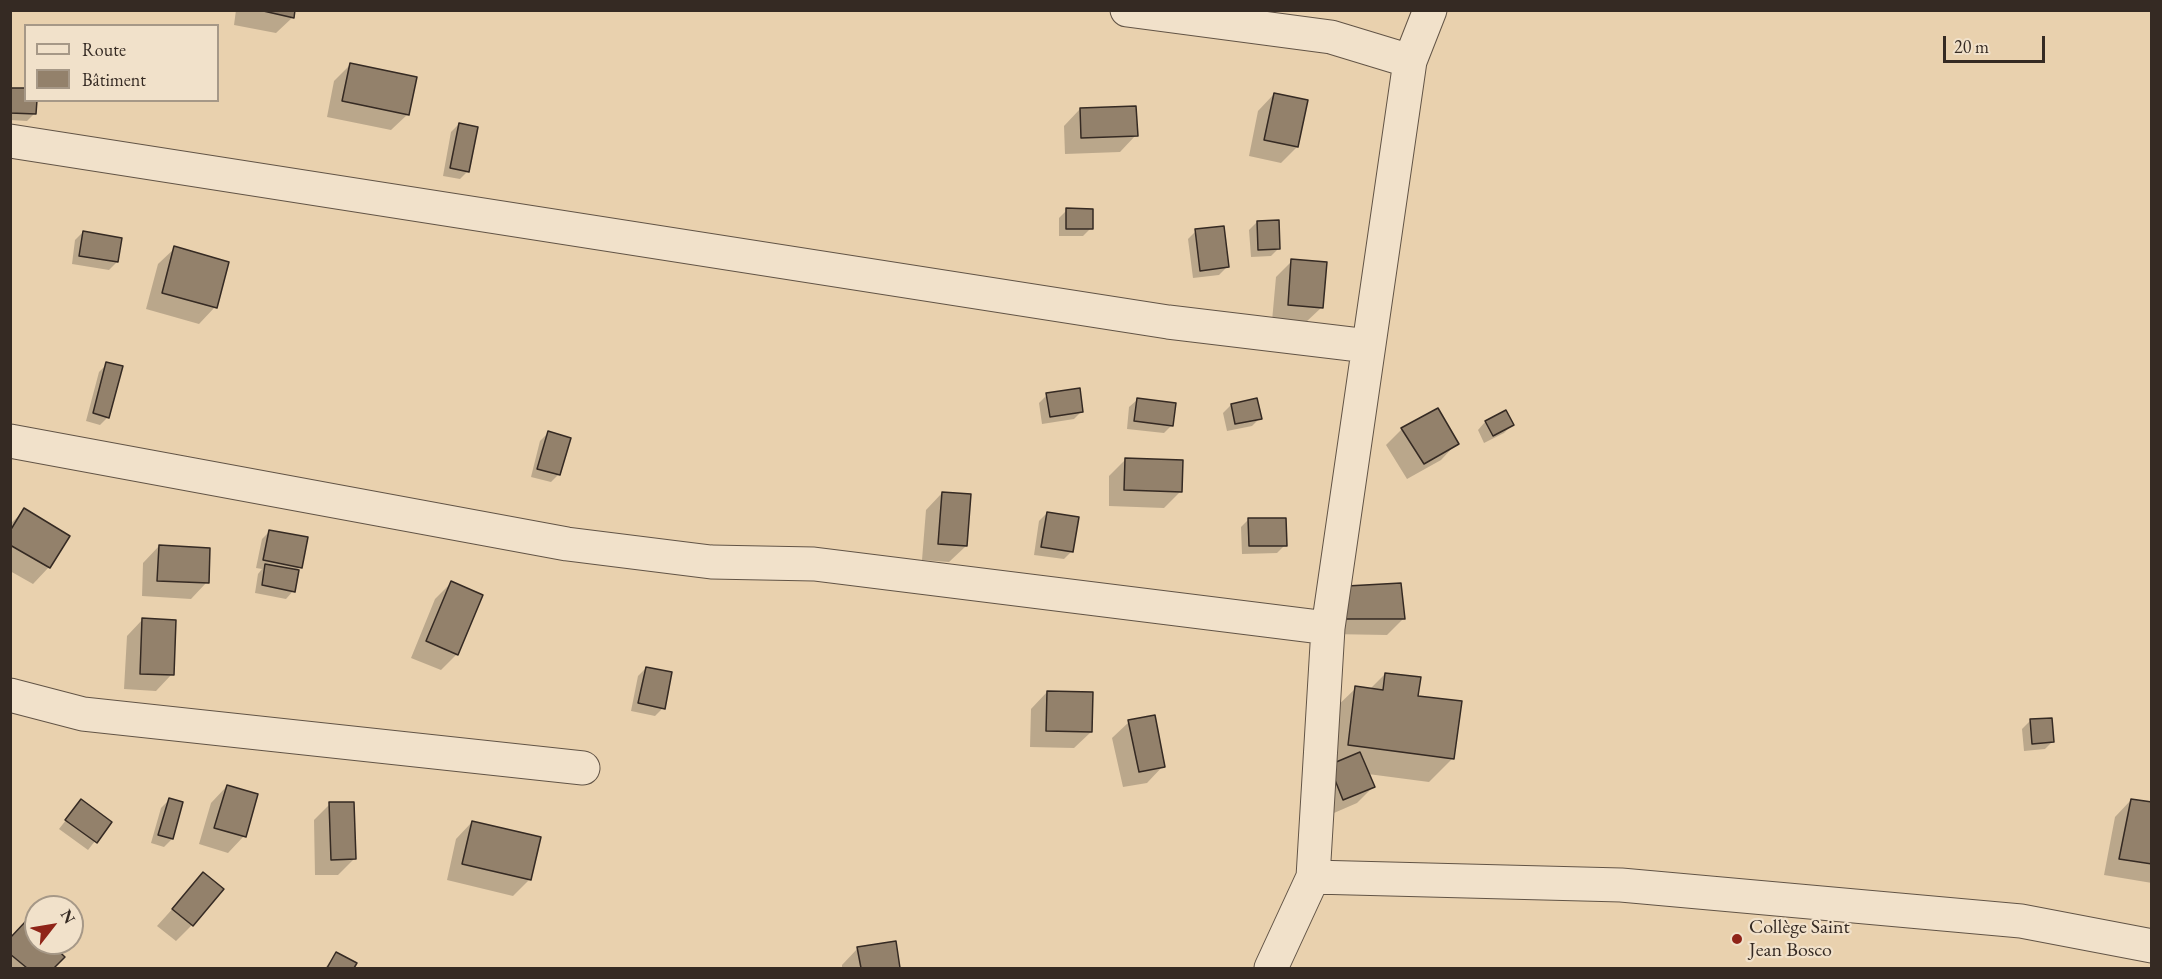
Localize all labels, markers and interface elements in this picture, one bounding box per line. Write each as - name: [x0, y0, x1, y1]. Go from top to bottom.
- legend: [24, 24, 219, 102]
- scale bar: [1946, 24, 2048, 62]
- text: 20 m: [1954, 35, 1989, 58]
- text: Route: [82, 38, 126, 61]
- text: Bâtiment: [82, 68, 146, 91]
- north arrow: [24, 895, 84, 955]
- text: N: [56, 906, 80, 927]
- place label: Collège Saint Jean Bosco: [1749, 916, 1850, 963]
- marker: Collège Saint Jean Bosco: [1730, 932, 1744, 946]

